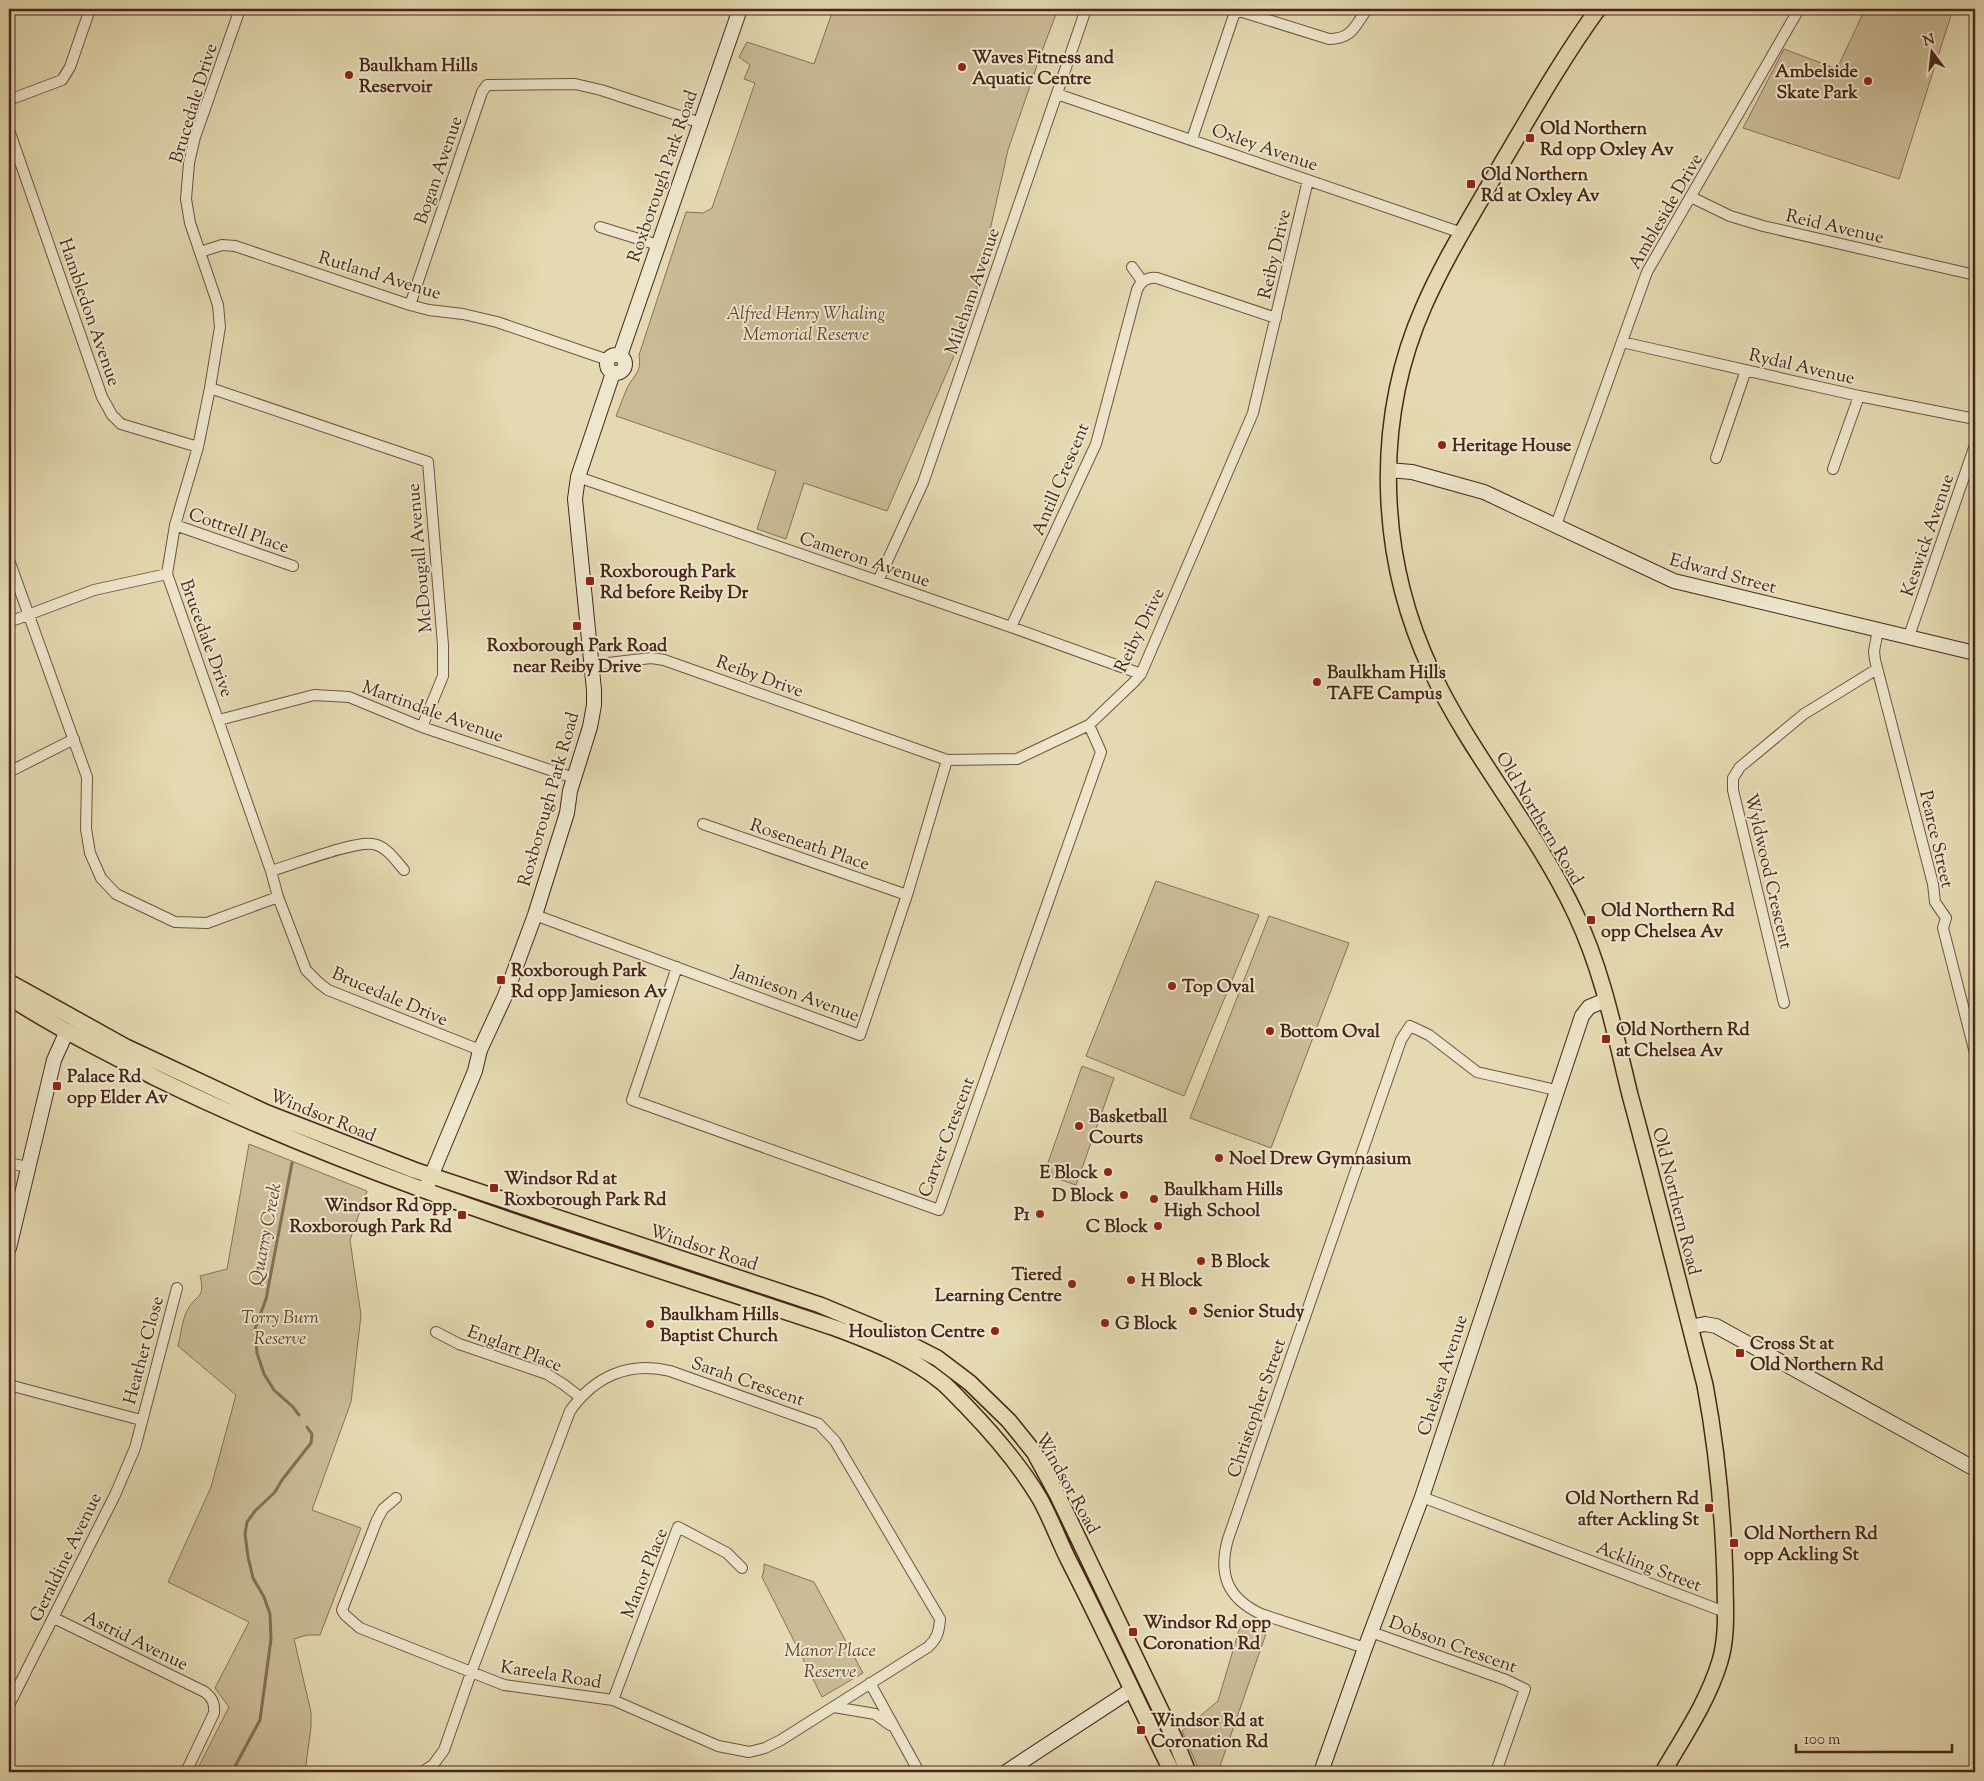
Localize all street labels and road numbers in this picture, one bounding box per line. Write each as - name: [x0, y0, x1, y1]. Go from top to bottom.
- street label: Brucedale Drive: [164, 41, 225, 167]
- street label: Roxborough Park Road: [622, 87, 706, 266]
- street label: Bogan Avenue: [409, 113, 471, 228]
- street label: Oxley Avenue: [1208, 119, 1321, 179]
- street label: Ambleside Drive: [1623, 149, 1710, 275]
- street label: Reid Avenue: [1783, 204, 1886, 252]
- street label: Reiby Drive: [1253, 207, 1299, 302]
- street label: Mileham Avenue: [940, 225, 1008, 359]
- street label: Hambledon Avenue: [51, 235, 126, 390]
- street label: Rutland Avenue: [315, 246, 444, 308]
- street label: Rydal Avenue: [1746, 343, 1857, 393]
- street label: Antill Crescent: [1026, 420, 1097, 540]
- street label: Keswick Avenue: [1896, 471, 1962, 600]
- street label: McDougall Avenue: [402, 482, 440, 634]
- street label: Cottrell Place: [185, 503, 292, 561]
- street label: Cameron Avenue: [795, 526, 933, 595]
- street label: Edward Street: [1666, 548, 1779, 602]
- street label: Brucedale Drive: [172, 576, 239, 701]
- street label: Reiby Drive: [1109, 584, 1172, 678]
- street label: Reiby Drive: [712, 650, 807, 706]
- street label: Martindale Avenue: [358, 675, 507, 751]
- street label: Roxborough Park Road: [513, 709, 587, 890]
- street label: Old Northern Road: [1488, 747, 1588, 891]
- street label: Pearce Street: [1911, 788, 1959, 891]
- street label: Wyldwood Crescent: [1737, 791, 1798, 952]
- street label: Roseneath Place: [746, 813, 873, 879]
- street label: Jamieson Avenue: [727, 960, 862, 1030]
- street label: Brucedale Drive: [327, 962, 451, 1034]
- street label: Carver Crescent: [913, 1074, 983, 1201]
- street label: Windsor Road: [265, 1084, 379, 1150]
- street label: Old Northern Road: [1644, 1125, 1706, 1278]
- street label: Windsor Road: [646, 1219, 761, 1279]
- street label: Heather Close: [118, 1294, 172, 1407]
- street label: Chelsea Avenue: [1412, 1312, 1476, 1440]
- street label: Englart Place: [463, 1320, 565, 1380]
- street label: Christopher Street: [1222, 1336, 1294, 1482]
- street label: Sarah Crescent: [687, 1351, 807, 1414]
- street label: Windsor Road: [1028, 1428, 1105, 1540]
- street label: Geraldine Avenue: [24, 1489, 109, 1627]
- street label: Manor Place: [616, 1525, 676, 1623]
- street label: Ackling Street: [1592, 1536, 1705, 1600]
- street label: Astrid Avenue: [78, 1605, 192, 1678]
- street label: Dobson Crescent: [1385, 1611, 1520, 1681]
- street label: Kareela Road: [498, 1655, 603, 1697]

